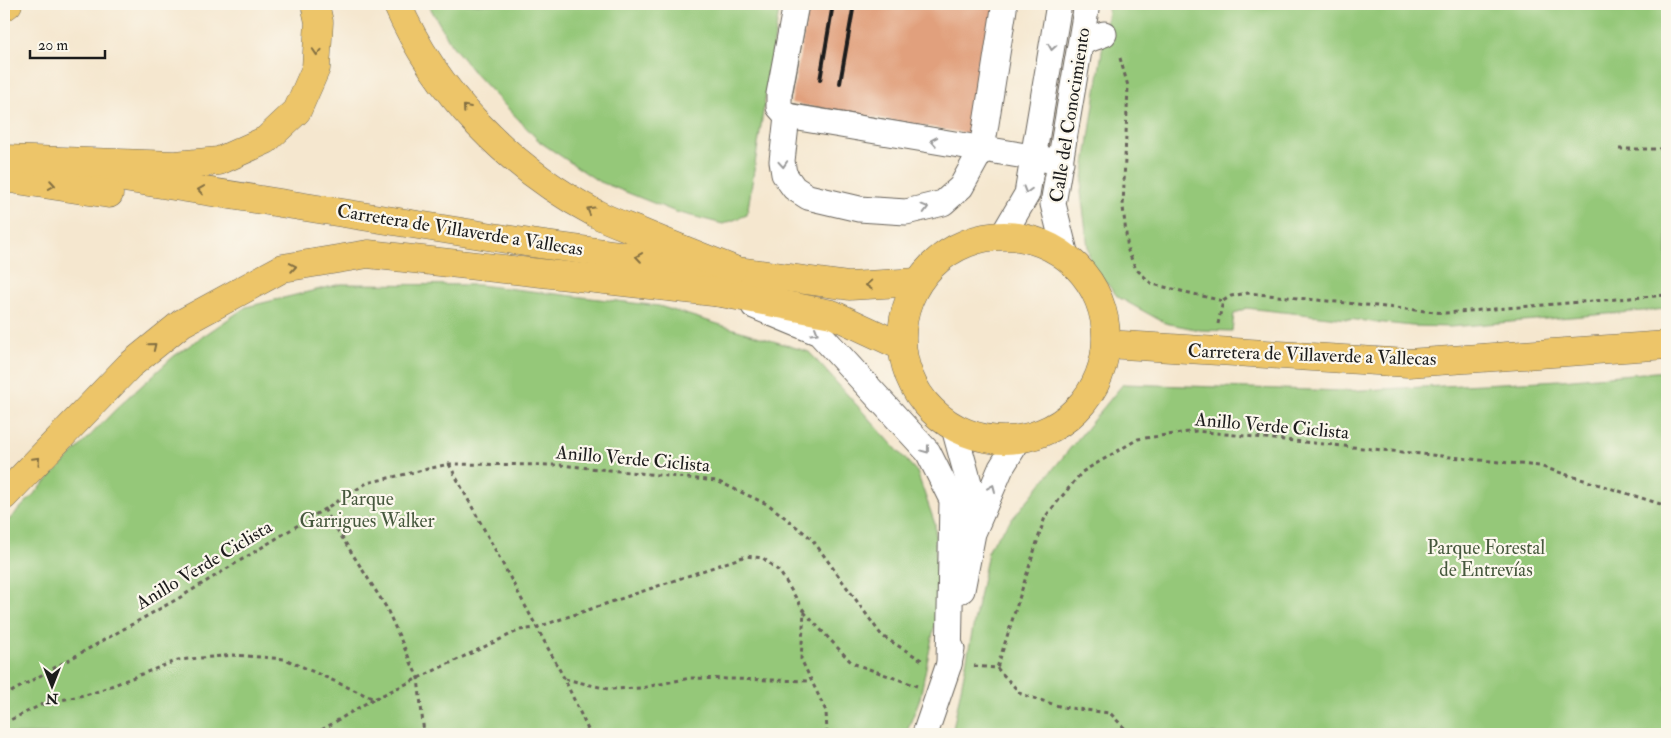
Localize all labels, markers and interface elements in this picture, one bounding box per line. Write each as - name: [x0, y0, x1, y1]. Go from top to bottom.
- street label: Calle del Conocimiento: [1044, 26, 1096, 204]
- scale bar: [30, 28, 105, 60]
- text: 20 m: [38, 36, 68, 55]
- one-way arrow: [1048, 43, 1058, 52]
- one-way arrow: [312, 48, 323, 56]
- one-way arrow: [463, 105, 471, 114]
- one-way arrow: [930, 136, 938, 146]
- one-way arrow: [778, 161, 789, 169]
- one-way arrow: [48, 180, 56, 190]
- one-way arrow: [197, 185, 205, 196]
- one-way arrow: [1022, 186, 1032, 194]
- street label: Carretera de Villaverde a Vallecas: [335, 199, 585, 261]
- one-way arrow: [920, 203, 928, 213]
- one-way arrow: [587, 207, 596, 217]
- one-way arrow: [634, 252, 642, 263]
- one-way arrow: [289, 262, 297, 272]
- one-way arrow: [865, 279, 873, 290]
- one-way arrow: [810, 326, 819, 336]
- street label: Carretera de Villaverde a Vallecas: [1187, 339, 1437, 371]
- one-way arrow: [147, 344, 156, 352]
- street label: Anillo Verde Ciclista: [1193, 407, 1350, 445]
- street label: Anillo Verde Ciclista: [554, 440, 711, 478]
- one-way arrow: [920, 444, 929, 454]
- one-way arrow: [31, 456, 40, 465]
- one-way arrow: [986, 484, 997, 493]
- park label: Parque Garrigues Walker: [300, 487, 434, 533]
- street label: Anillo Verde Ciclista: [131, 515, 277, 616]
- park label: Parque Forestal de Entrevías: [1427, 536, 1545, 582]
- north arrow: [28, 660, 78, 710]
- text: N: [45, 690, 59, 707]

